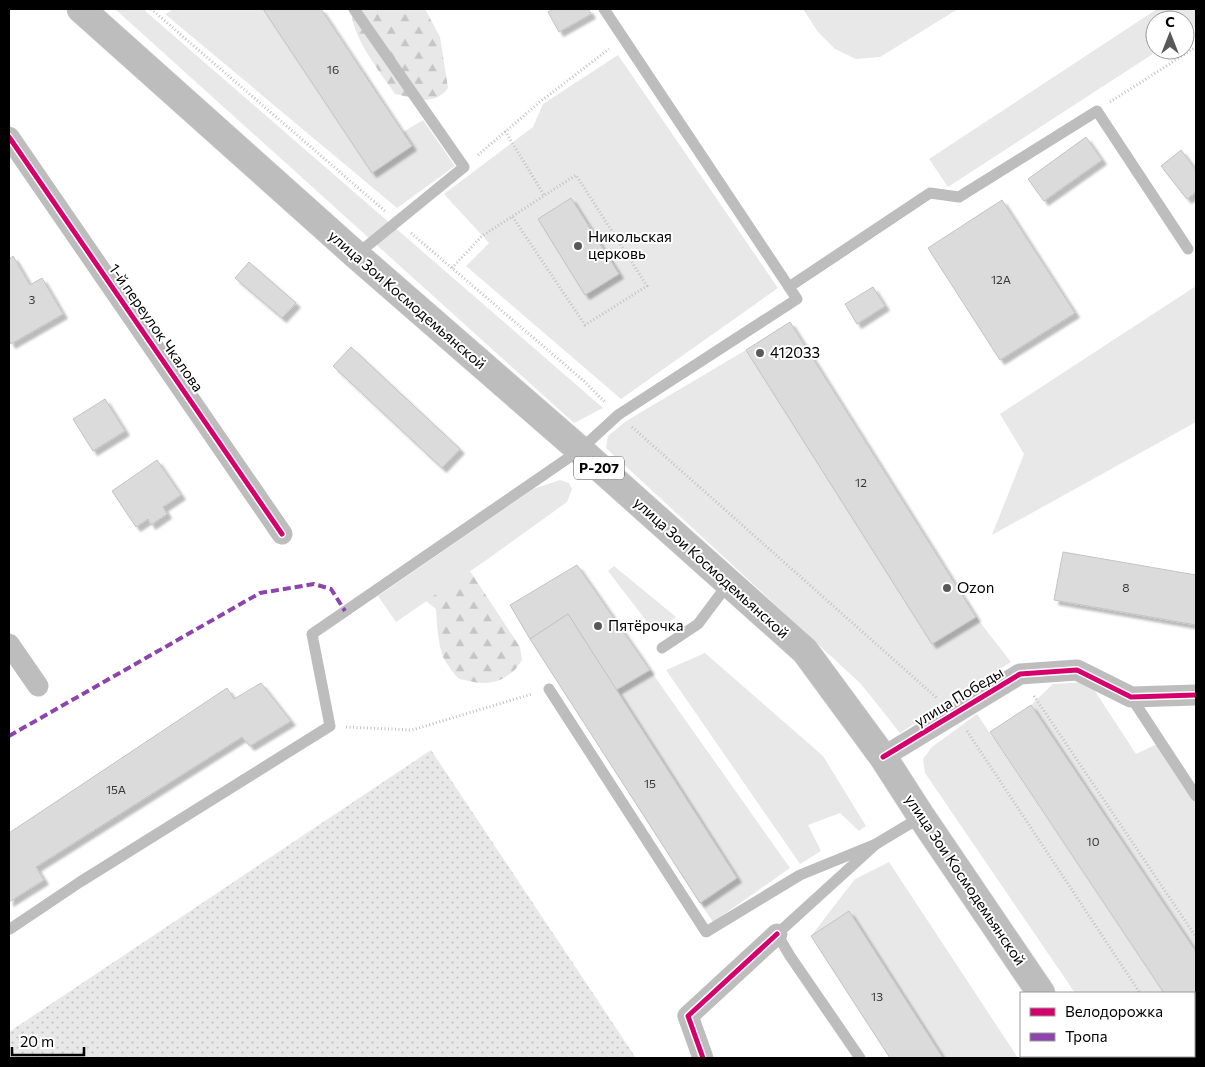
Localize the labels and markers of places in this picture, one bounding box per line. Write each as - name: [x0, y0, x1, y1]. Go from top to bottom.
- place label: Никольская церковь: [588, 227, 672, 262]
- marker: Никольская церковь: [572, 240, 584, 252]
- place label: 412033: [770, 343, 820, 361]
- marker: 412033: [754, 347, 766, 359]
- place label: Ozon: [957, 578, 994, 596]
- marker: Ozon: [941, 582, 953, 594]
- place label: Пятёрочка: [608, 616, 683, 634]
- marker: Пятёрочка: [592, 620, 604, 632]

